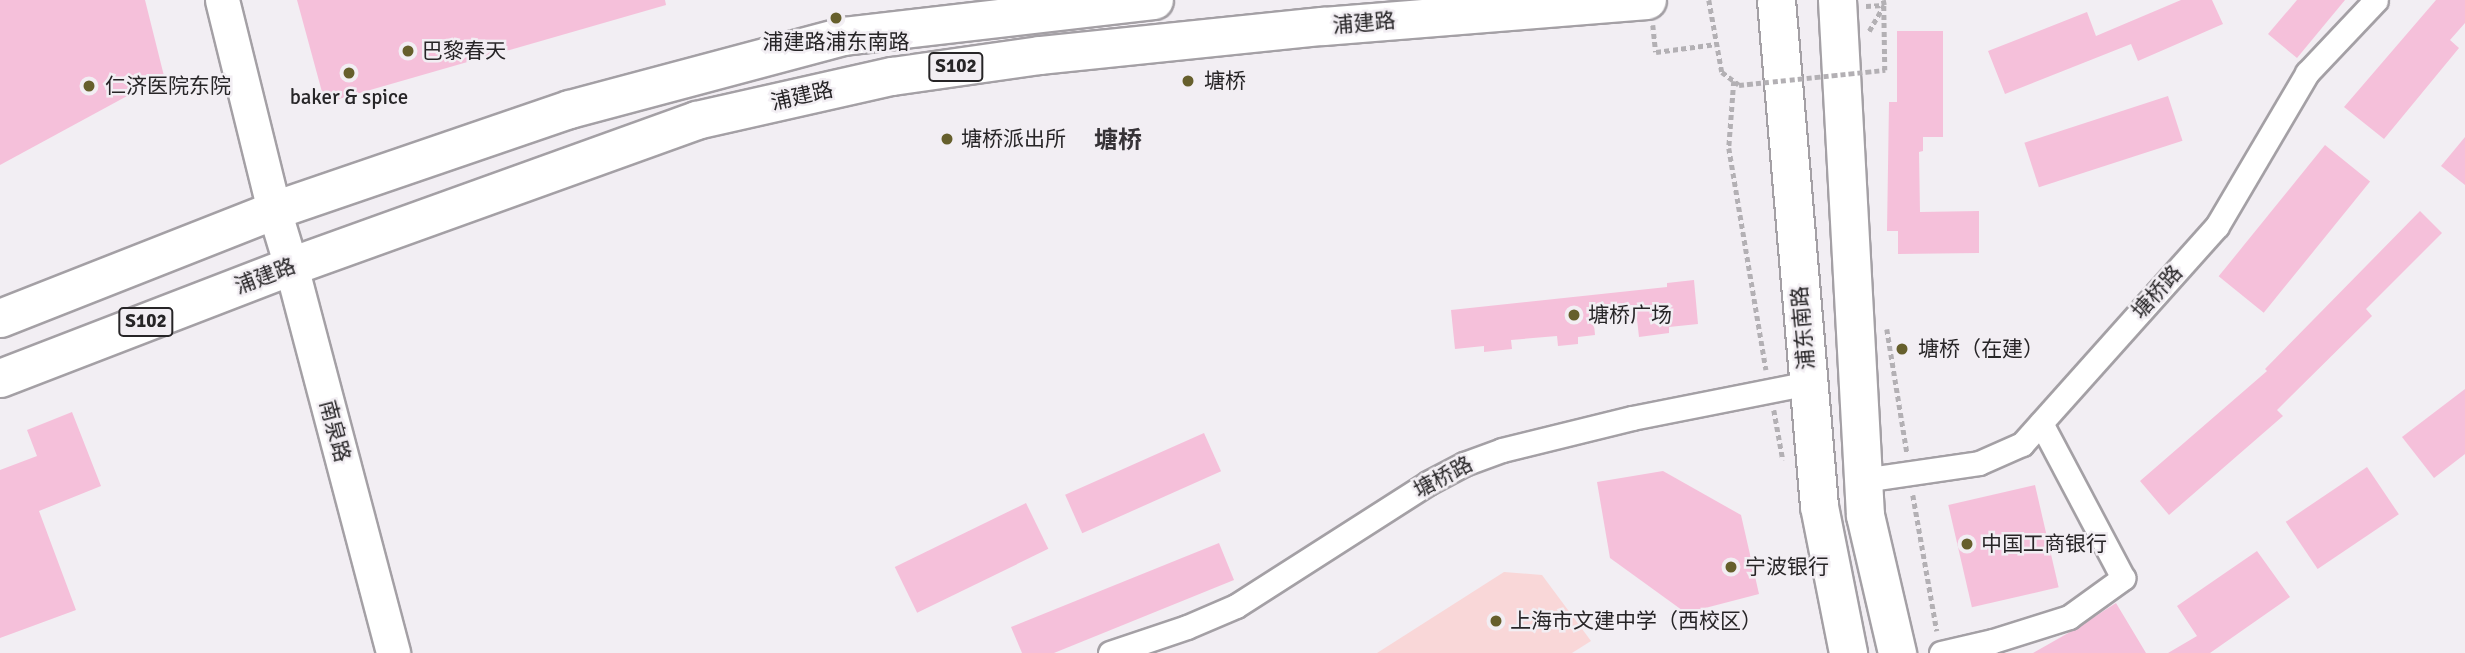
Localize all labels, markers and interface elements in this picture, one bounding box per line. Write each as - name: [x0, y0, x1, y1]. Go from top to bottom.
- street label: 浦建路: [1332, 8, 1396, 38]
- marker: 浦建路浦东南路: [828, 10, 844, 26]
- place label: 浦建路浦东南路: [763, 29, 909, 55]
- place label: 巴黎春天: [422, 38, 506, 64]
- marker: 巴黎春天: [400, 43, 416, 59]
- road number: S102: [928, 52, 984, 82]
- marker: baker & spice: [341, 65, 357, 81]
- place label: 塘桥: [1204, 68, 1246, 94]
- marker: 塘桥: [1178, 71, 1198, 91]
- place label: 仁济医院东院: [105, 73, 231, 99]
- marker: 仁济医院东院: [79, 76, 99, 96]
- street label: 浦建路: [768, 77, 836, 115]
- place label: baker & spice: [290, 84, 408, 110]
- place label: 塘桥派出所: [961, 126, 1066, 152]
- district label: 塘桥: [1094, 127, 1142, 155]
- marker: 塘桥派出所: [939, 131, 955, 147]
- street label: 浦建路: [231, 253, 299, 299]
- street label: 塘桥路: [2127, 260, 2187, 324]
- street label: 浦东南路: [1787, 285, 1819, 371]
- place label: 塘桥广场: [1588, 302, 1672, 328]
- road number: S102: [118, 306, 174, 338]
- marker: 塘桥广场: [1566, 307, 1582, 323]
- place label: 塘桥（在建）: [1918, 336, 2044, 362]
- marker: 塘桥（在建）: [1892, 339, 1912, 359]
- street label: 南泉路: [315, 397, 355, 465]
- street label: 塘桥路: [1409, 451, 1477, 503]
- place label: 中国工商银行: [1981, 531, 2107, 557]
- marker: 中国工商银行: [1959, 536, 1975, 552]
- place label: 宁波银行: [1745, 554, 1829, 580]
- marker: 宁波银行: [1723, 559, 1739, 575]
- place label: 上海市文建中学（西校区）: [1510, 608, 1762, 634]
- marker: 上海市文建中学（西校区）: [1488, 613, 1504, 629]

